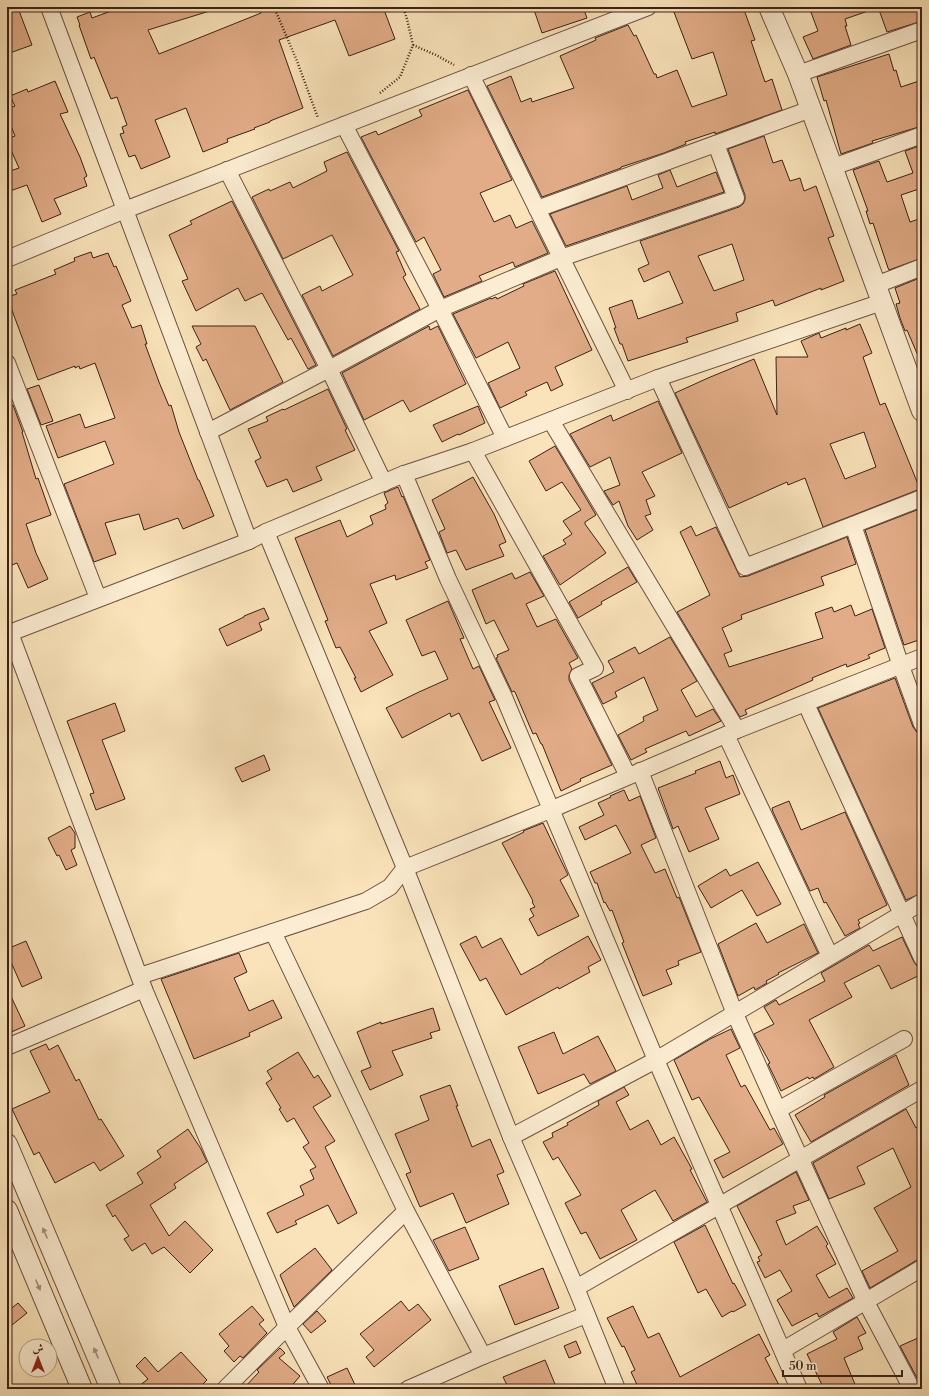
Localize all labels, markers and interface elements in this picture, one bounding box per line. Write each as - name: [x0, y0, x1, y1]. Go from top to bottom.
- one-way arrow: [42, 1228, 48, 1239]
- one-way arrow: [36, 1279, 42, 1291]
- north arrow: [18, 1338, 58, 1378]
- text: ش: [33, 1342, 44, 1356]
- one-way arrow: [92, 1347, 98, 1359]
- scale bar: [783, 1352, 902, 1378]
- text: 50 m: [789, 1359, 817, 1374]

